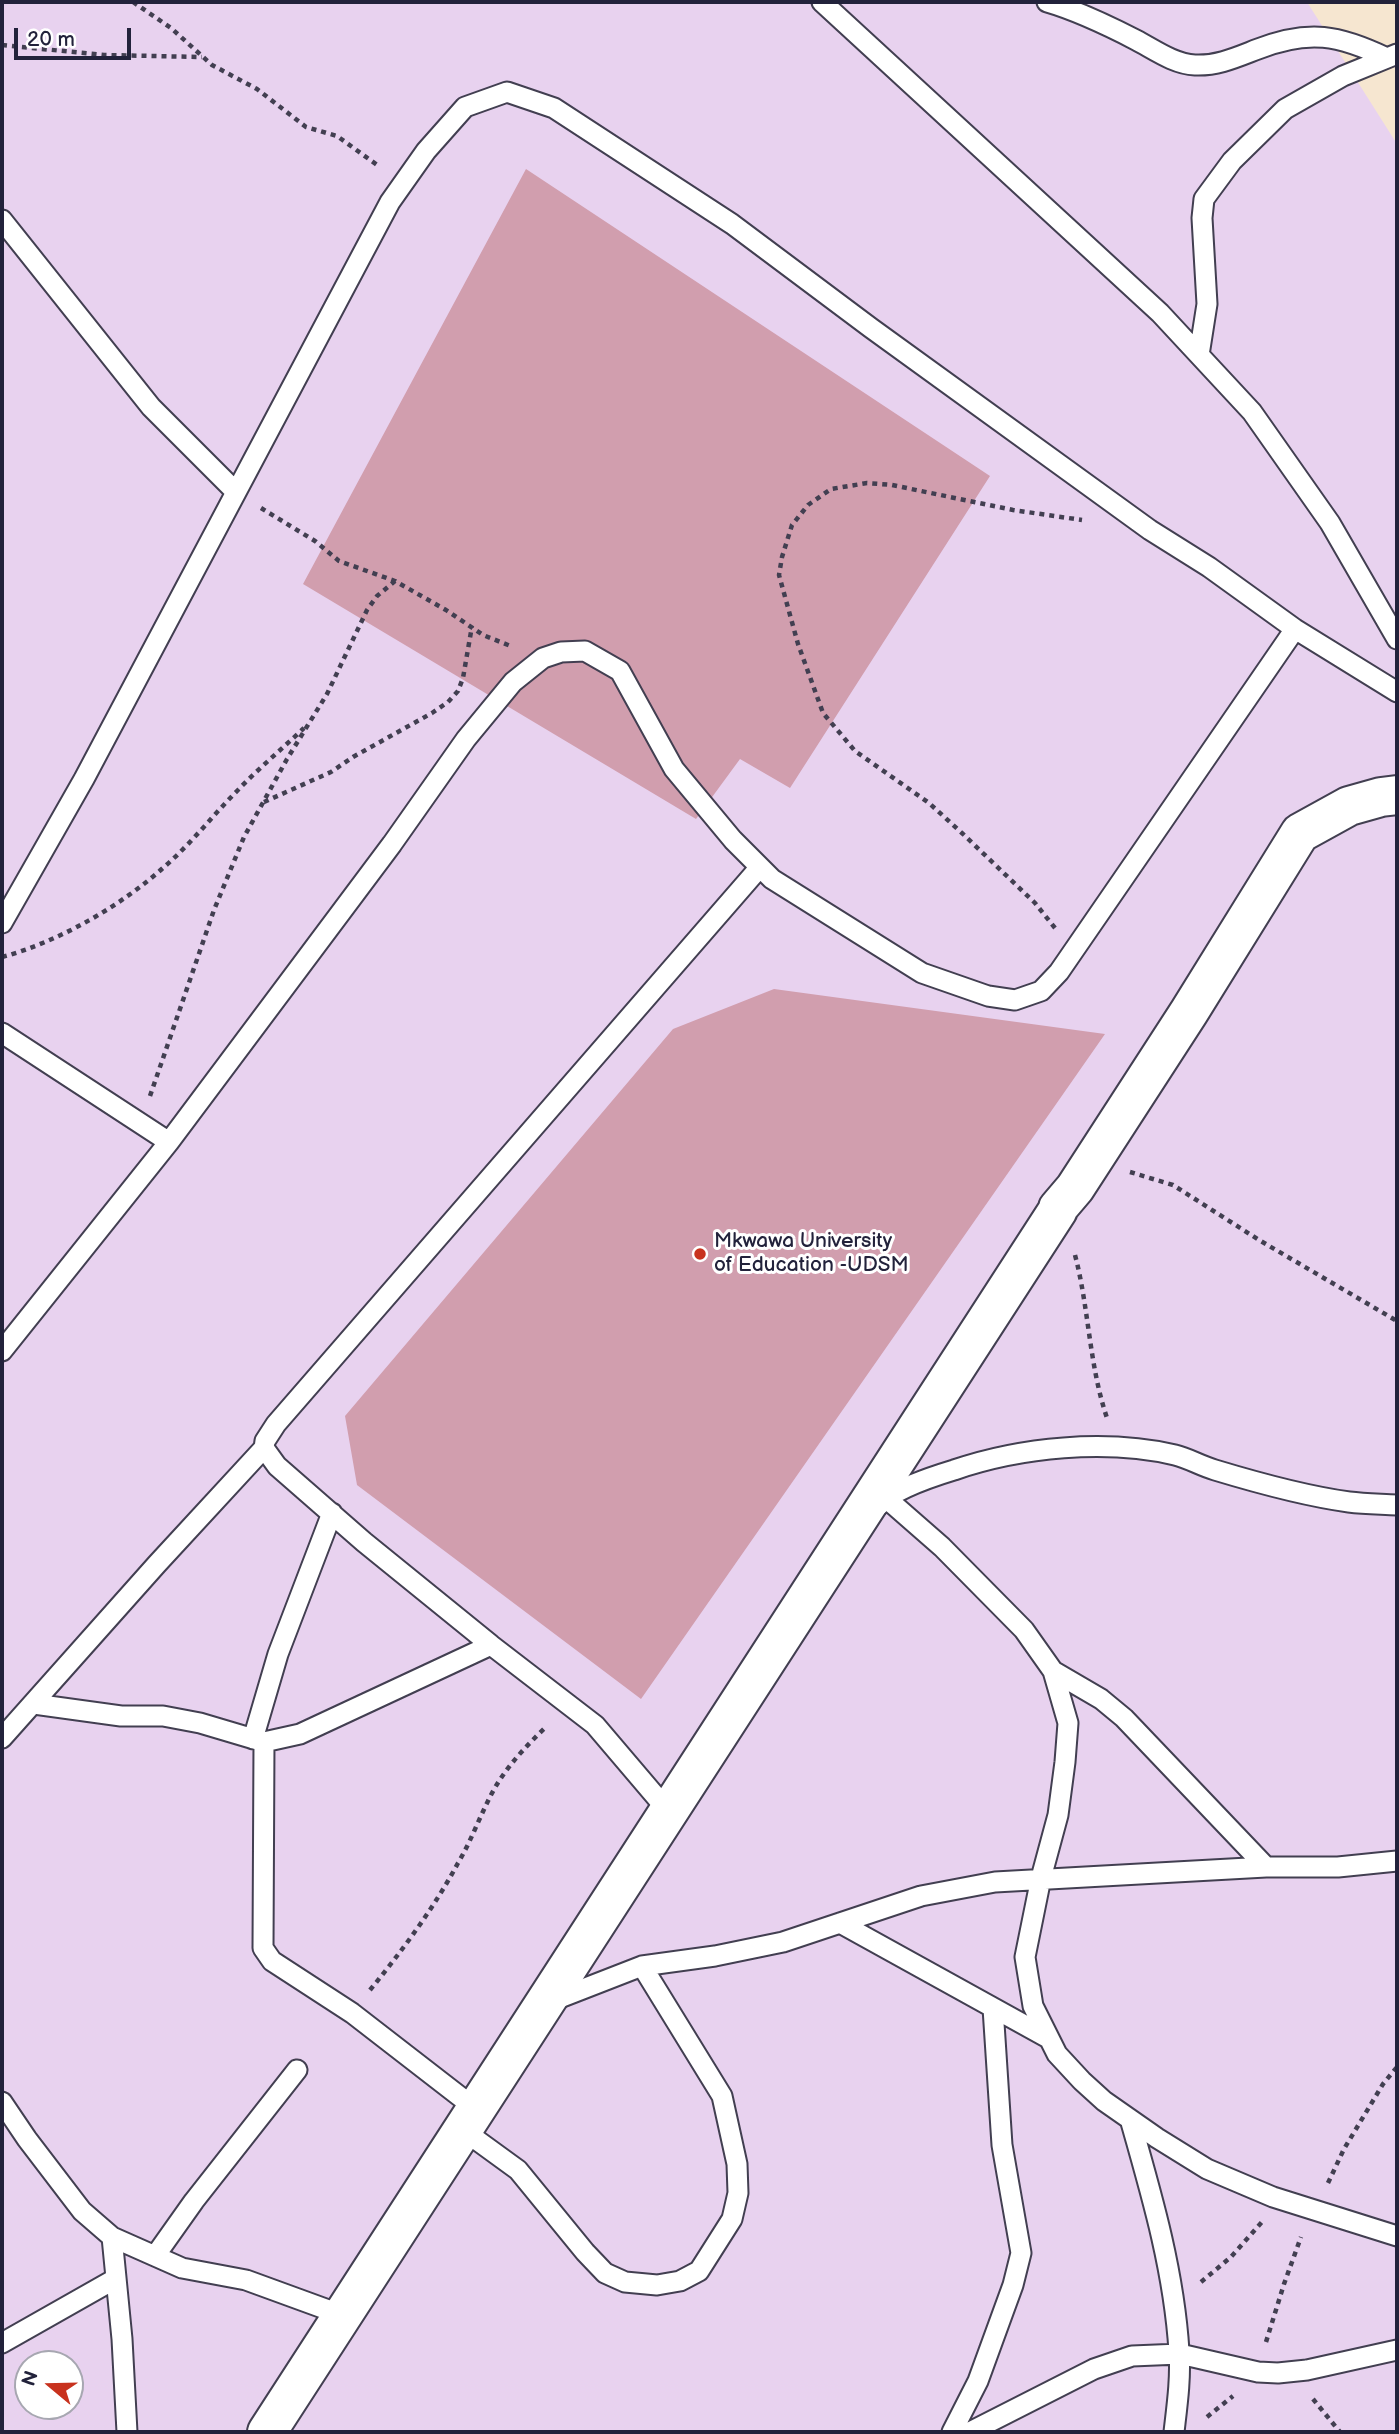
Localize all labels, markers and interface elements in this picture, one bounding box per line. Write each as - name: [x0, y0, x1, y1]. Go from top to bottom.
- scale bar: [18, 14, 135, 58]
- text: 20 m: [27, 27, 75, 52]
- place label: Mkwawa University of Education -UDSM: [714, 1229, 909, 1279]
- marker: Mkwawa University of Education -UDSM: [692, 1246, 708, 1262]
- north arrow: [14, 2350, 84, 2420]
- text: N: [17, 2368, 44, 2389]

